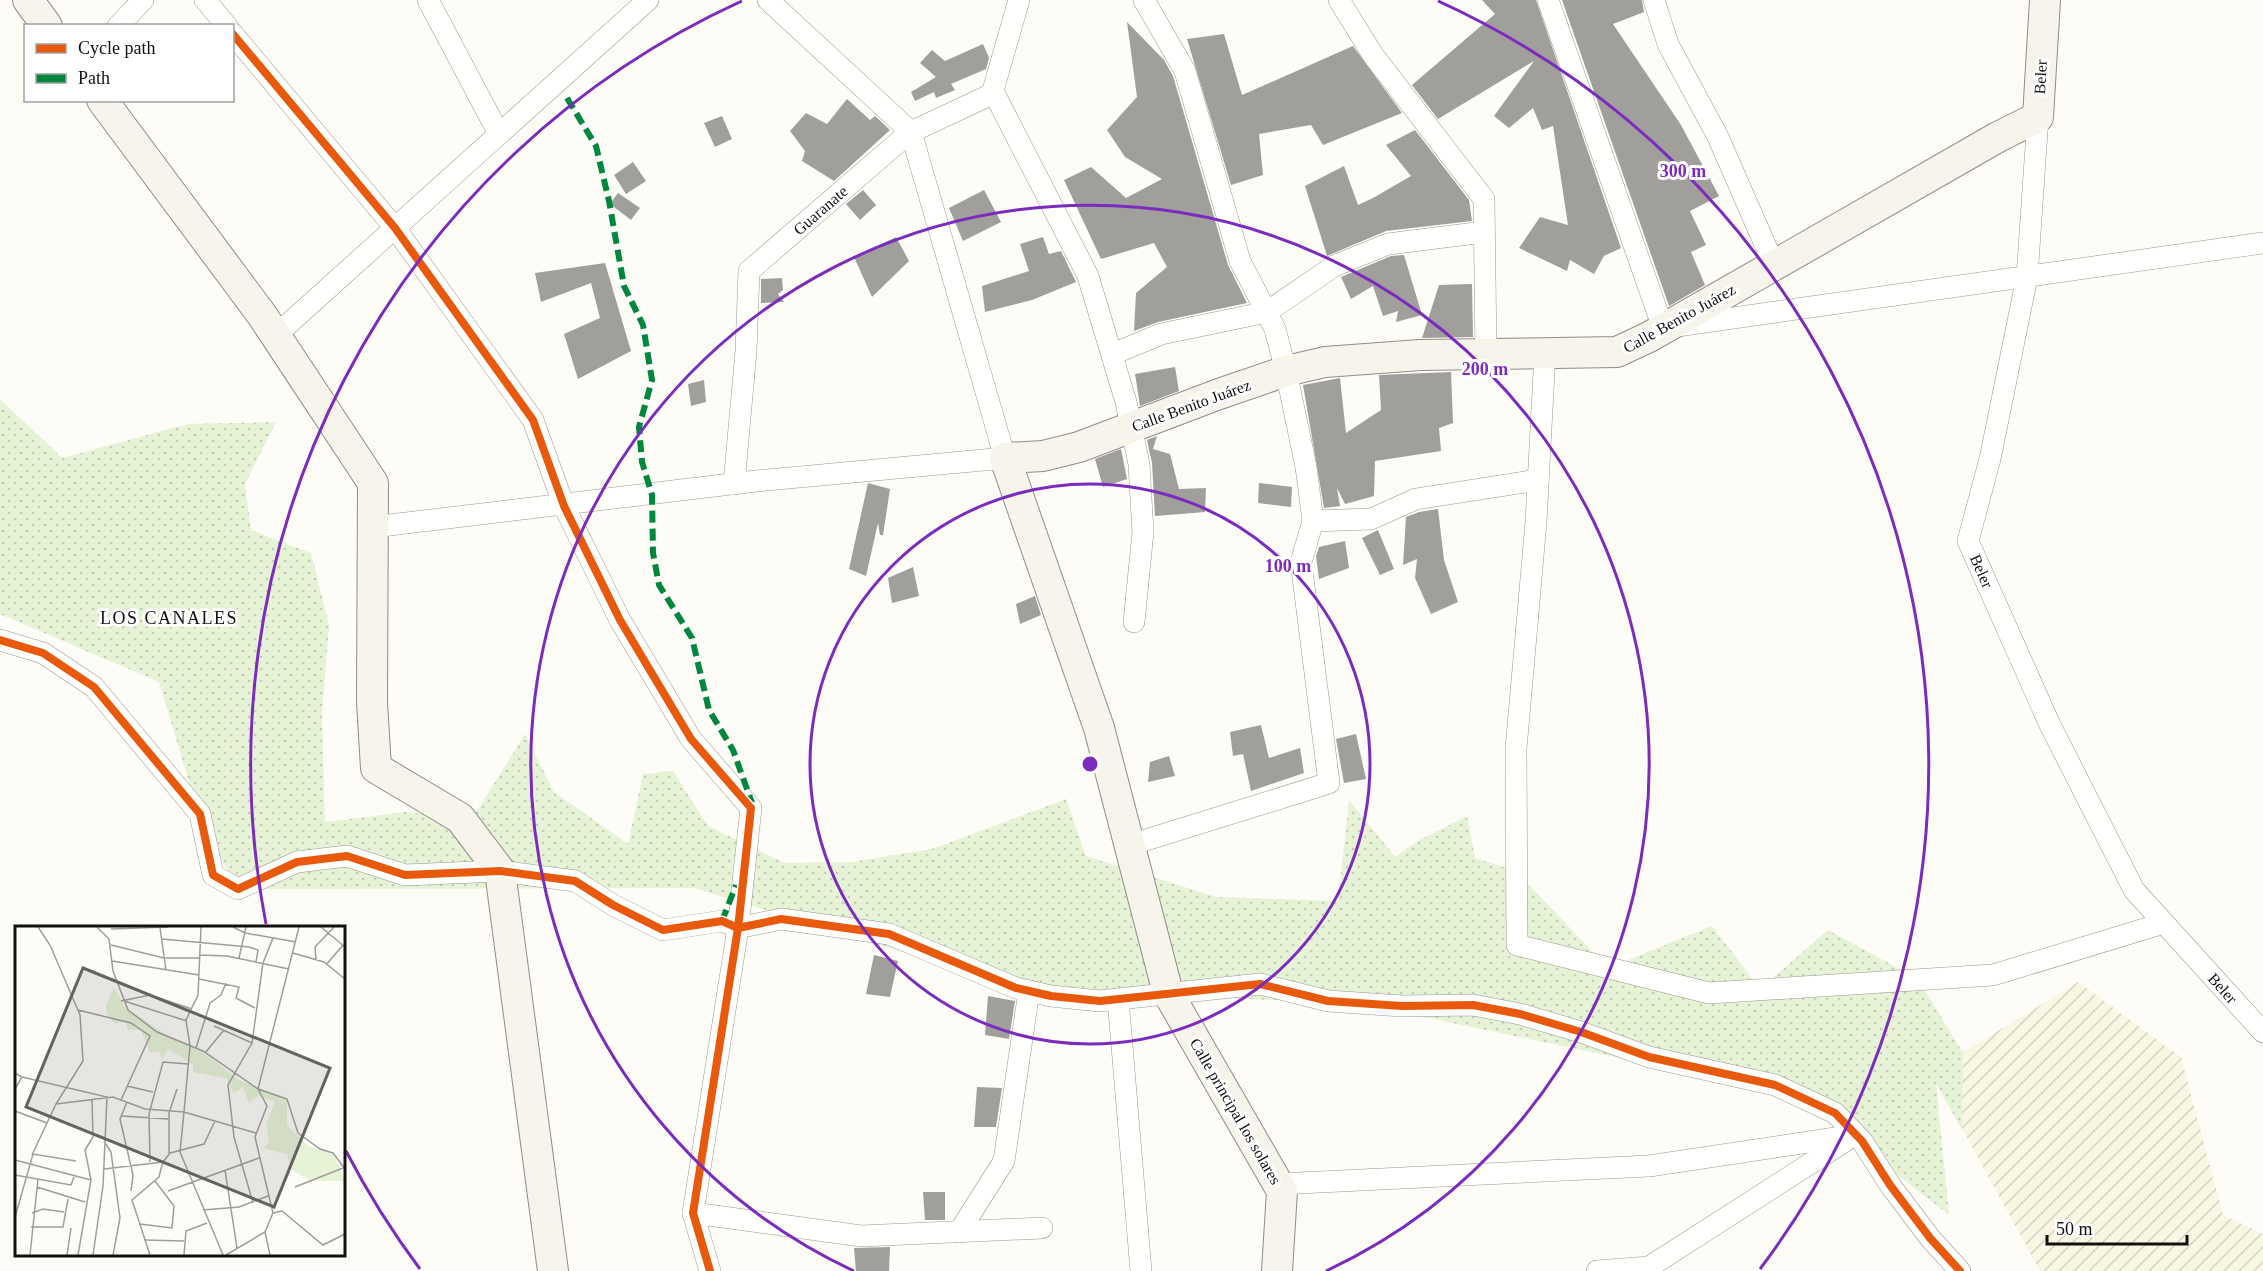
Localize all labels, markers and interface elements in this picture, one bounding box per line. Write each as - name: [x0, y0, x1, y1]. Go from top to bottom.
- legend: [24, 24, 234, 102]
- text: Cycle path: [78, 38, 155, 58]
- street label: Beler: [2031, 59, 2050, 95]
- text: Path: [78, 68, 110, 88]
- text: 300 m: [1660, 161, 1706, 181]
- street label: Guaranate: [790, 182, 851, 238]
- street label: Calle Benito Juárez: [1620, 281, 1738, 356]
- text: 200 m: [1462, 359, 1508, 379]
- street label: Calle Benito Juárez: [1129, 376, 1253, 435]
- street label: Beler: [1967, 552, 1997, 591]
- text: 100 m: [1265, 556, 1311, 576]
- district label: LOS CANALES: [100, 608, 238, 628]
- centre of rings: [1080, 754, 1100, 774]
- inset map: [15, 926, 345, 1256]
- street label: Beler: [2205, 970, 2241, 1007]
- street label: Calle principal los solares: [1186, 1035, 1284, 1188]
- scale bar: [2047, 1208, 2186, 1246]
- text: 50 m: [2056, 1219, 2093, 1239]

